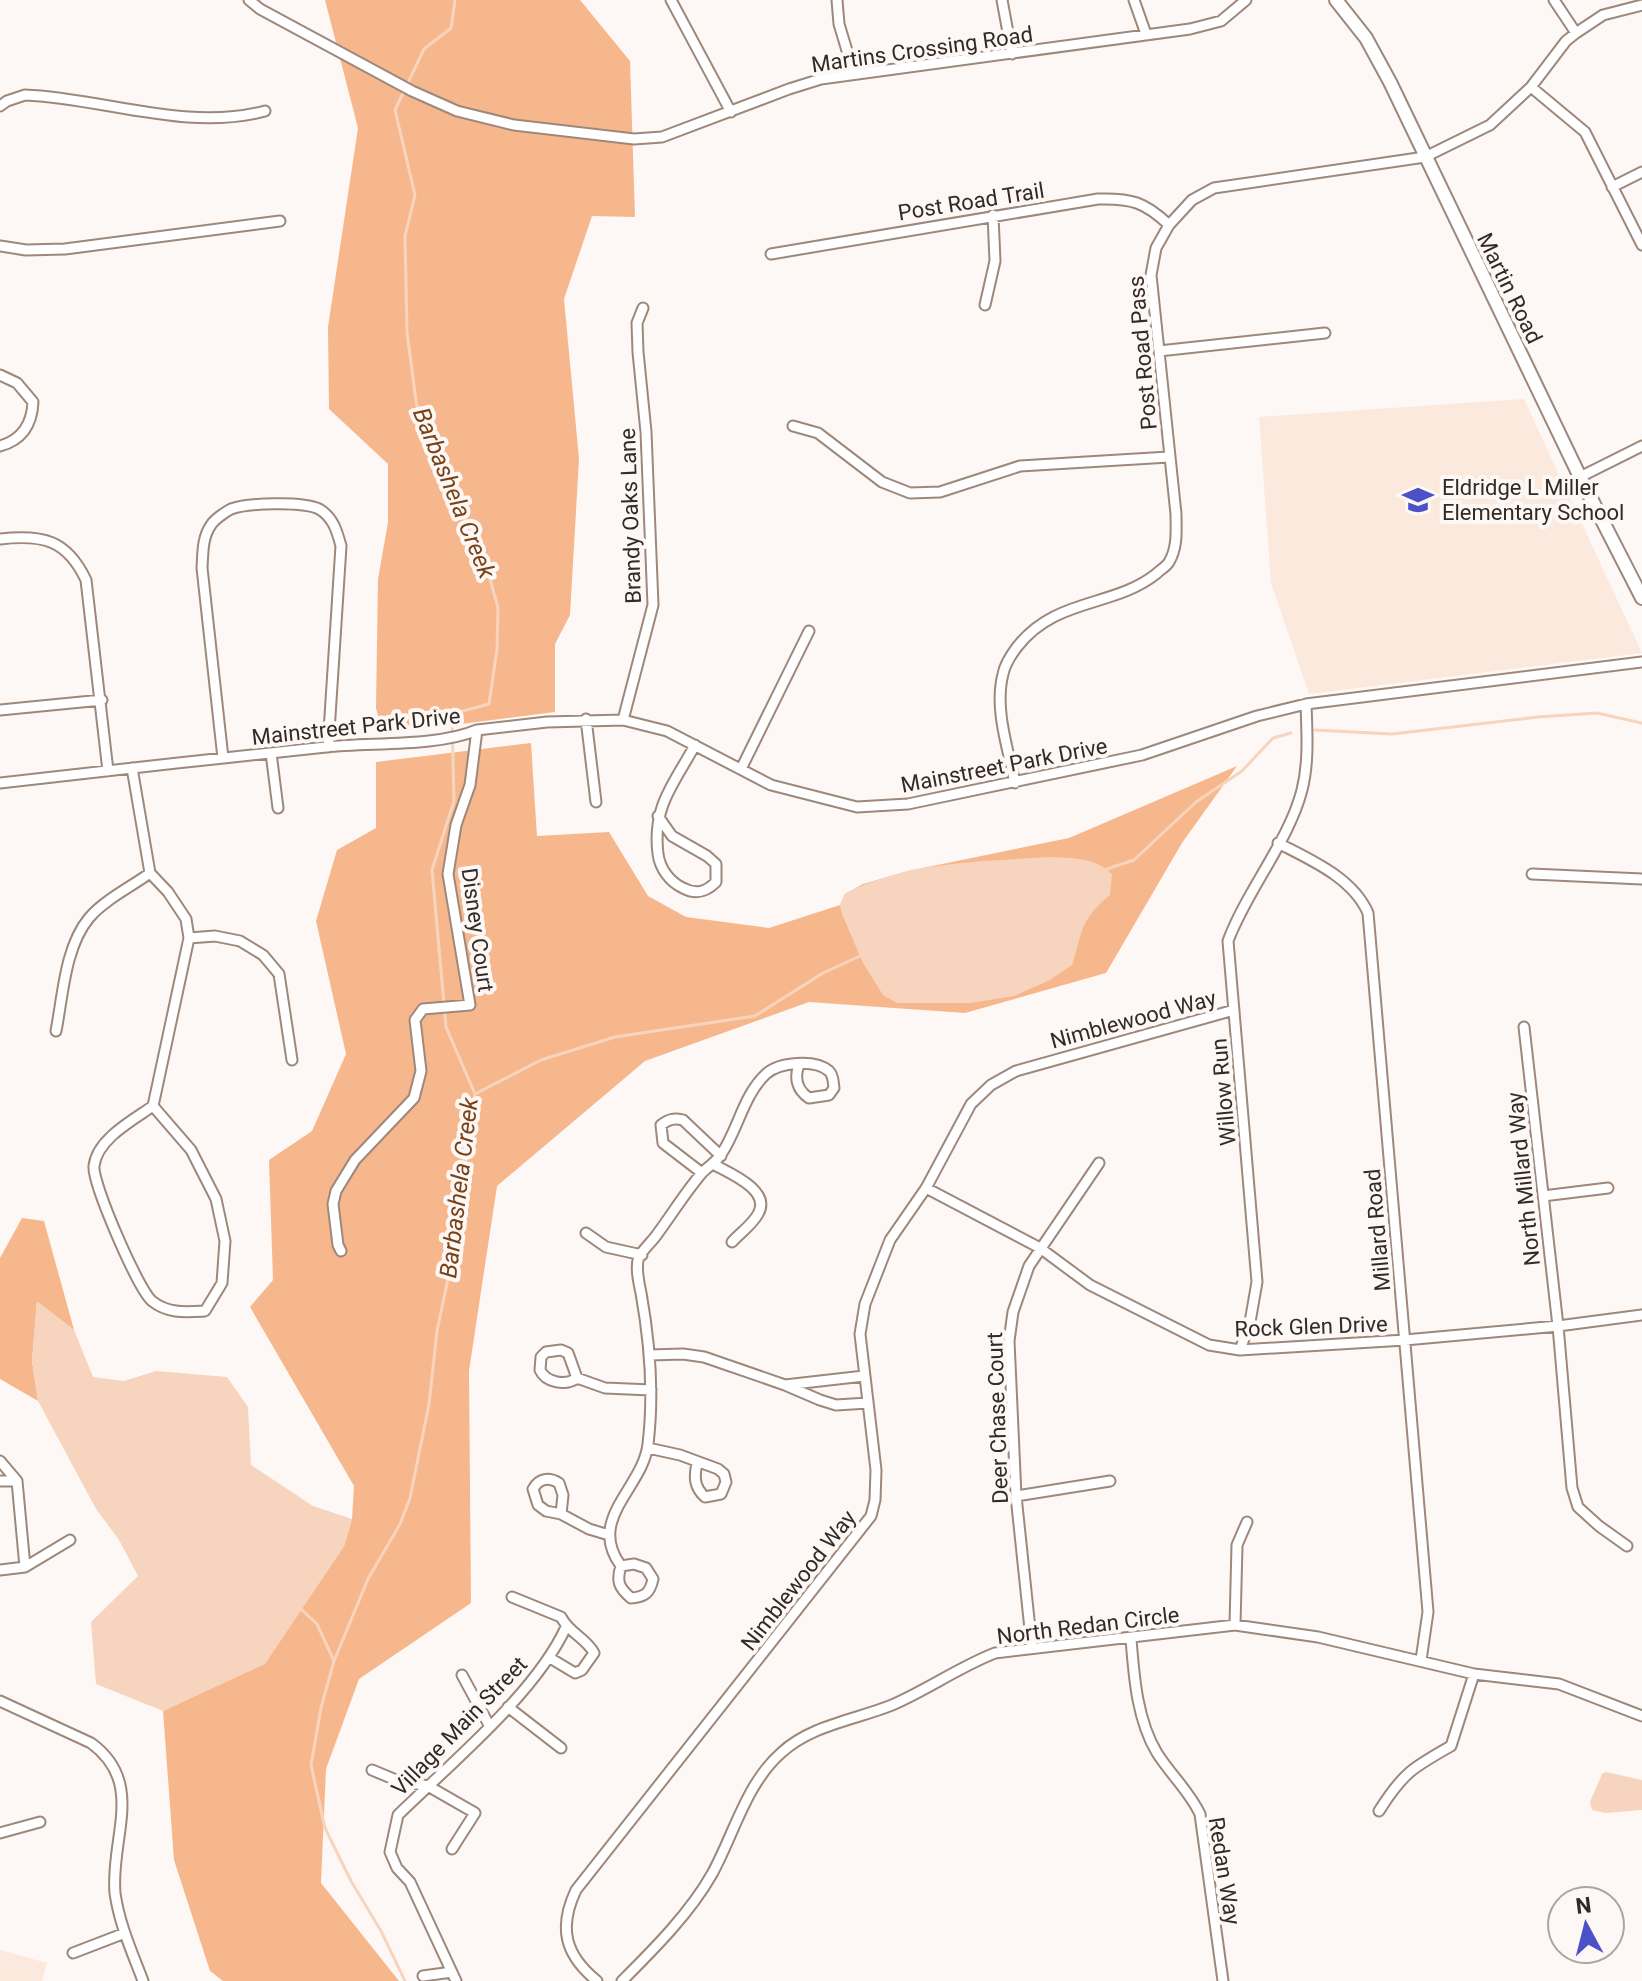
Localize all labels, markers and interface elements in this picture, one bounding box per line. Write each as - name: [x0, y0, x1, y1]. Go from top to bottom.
- street label: Martins Crossing Road: [810, 22, 1034, 77]
- street label: Post Road Trail: [896, 178, 1046, 225]
- street label: Martin Road: [1472, 229, 1547, 348]
- street label: Post Road Pass: [1123, 275, 1162, 431]
- water label: Barbashela Creek: [407, 404, 501, 583]
- street label: Brandy Oaks Lane: [615, 428, 646, 604]
- place label: Eldridge L Miller Elementary School: [1442, 475, 1624, 525]
- school or university icon: Eldridge L Miller Elementary School: [1401, 483, 1435, 517]
- street label: Mainstreet Park Drive: [250, 703, 462, 750]
- street label: Mainstreet Park Drive: [899, 733, 1109, 798]
- street label: Disney Court: [456, 867, 499, 994]
- street label: Nimblewood Way: [1048, 985, 1219, 1054]
- street label: Willow Run: [1206, 1037, 1241, 1147]
- street label: North Millard Way: [1502, 1090, 1545, 1267]
- water label: Barbashela Creek: [434, 1095, 484, 1280]
- street label: Millard Road: [1360, 1168, 1395, 1292]
- street label: Rock Glen Drive: [1234, 1311, 1388, 1342]
- street label: Deer Chase Court: [982, 1332, 1013, 1504]
- street label: Nimblewood Way: [736, 1505, 861, 1655]
- street label: North Redan Circle: [995, 1602, 1181, 1649]
- street label: Village Main Street: [387, 1652, 532, 1801]
- street label: Redan Way: [1204, 1815, 1245, 1927]
- north arrow: [1546, 1885, 1626, 1965]
- text: N: [1574, 1892, 1593, 1919]

